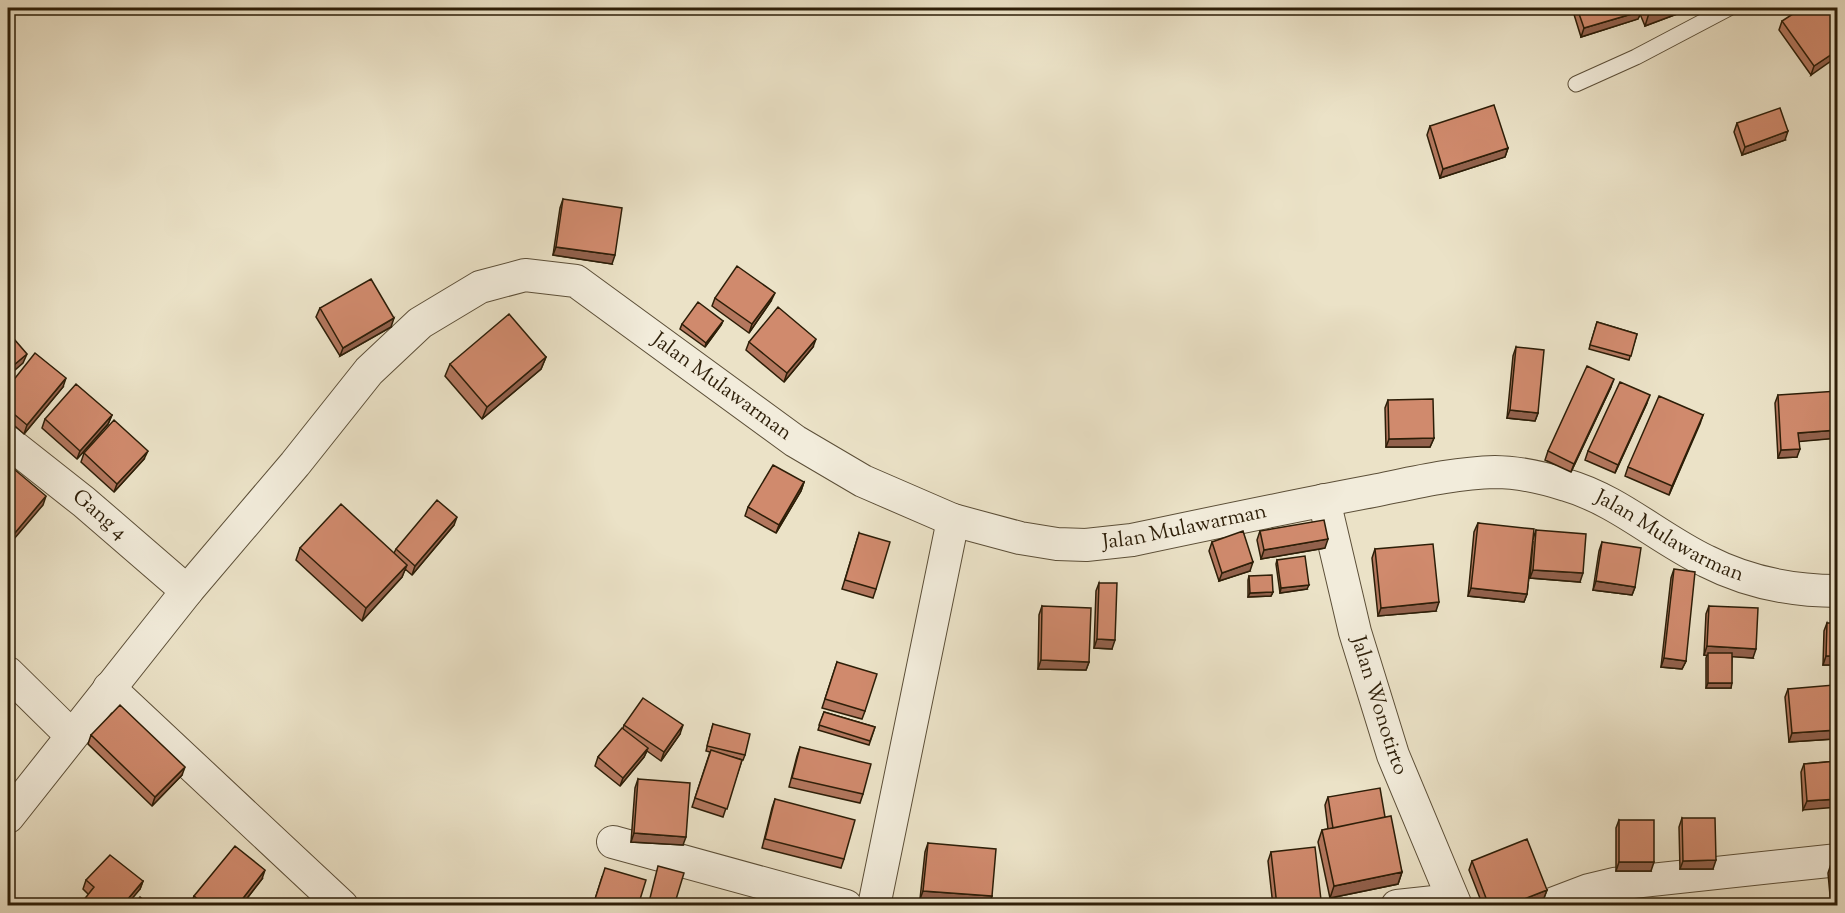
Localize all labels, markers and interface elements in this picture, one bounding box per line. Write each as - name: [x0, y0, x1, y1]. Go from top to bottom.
- street label: Jalan Mulawarman: [644, 325, 798, 449]
- street label: Gang 4: [65, 483, 133, 548]
- street label: Jalan Mulawarman: [1589, 483, 1748, 590]
- street label: Jalan Mulawarman: [1100, 497, 1270, 558]
- street label: Jalan Wonotirto: [1342, 632, 1415, 780]

